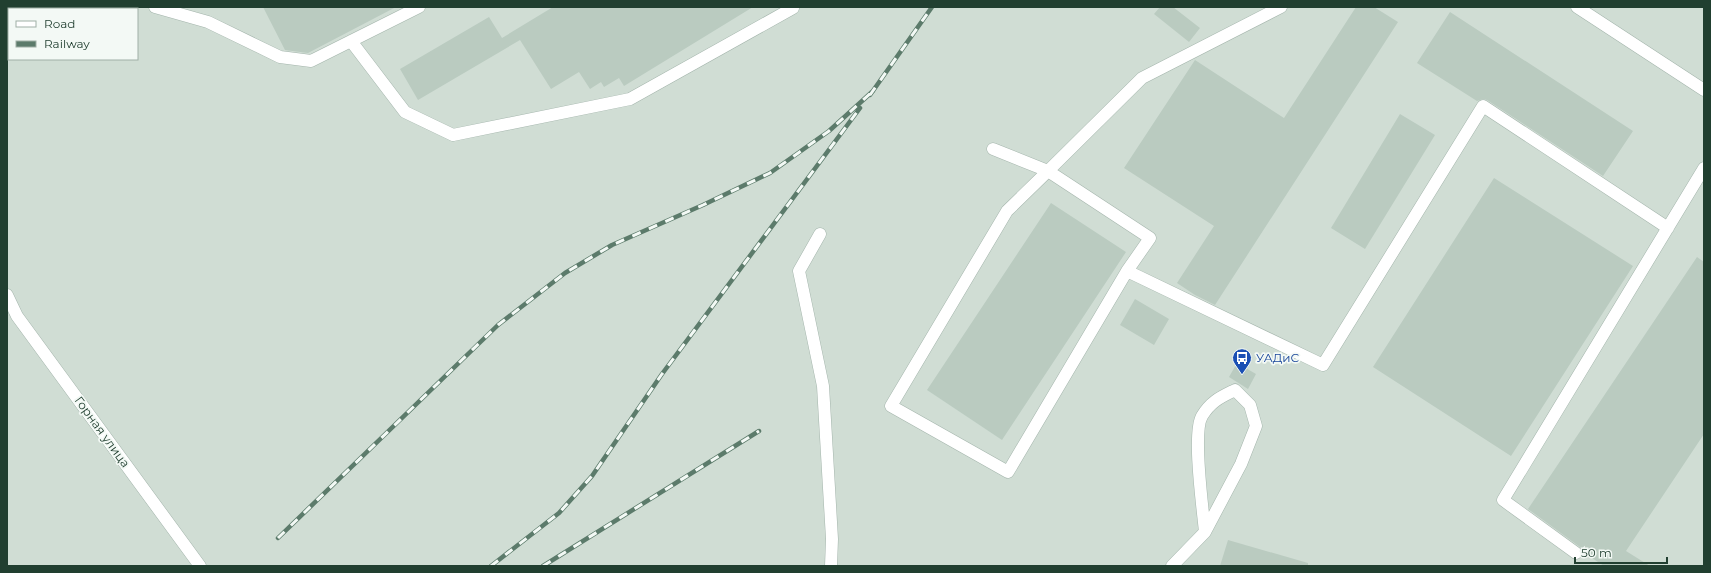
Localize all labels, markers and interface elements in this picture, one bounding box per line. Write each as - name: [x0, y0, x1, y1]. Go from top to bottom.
- legend: [8, 8, 138, 60]
- text: Road: [44, 16, 75, 31]
- text: Railway: [44, 36, 90, 51]
- bus stop icon: УАДиС: [1231, 347, 1253, 375]
- place label: УАДиС: [1256, 350, 1299, 365]
- street label: Горная улица: [72, 393, 133, 470]
- scale bar: [1575, 539, 1667, 565]
- text: 50 m: [1581, 545, 1612, 560]

